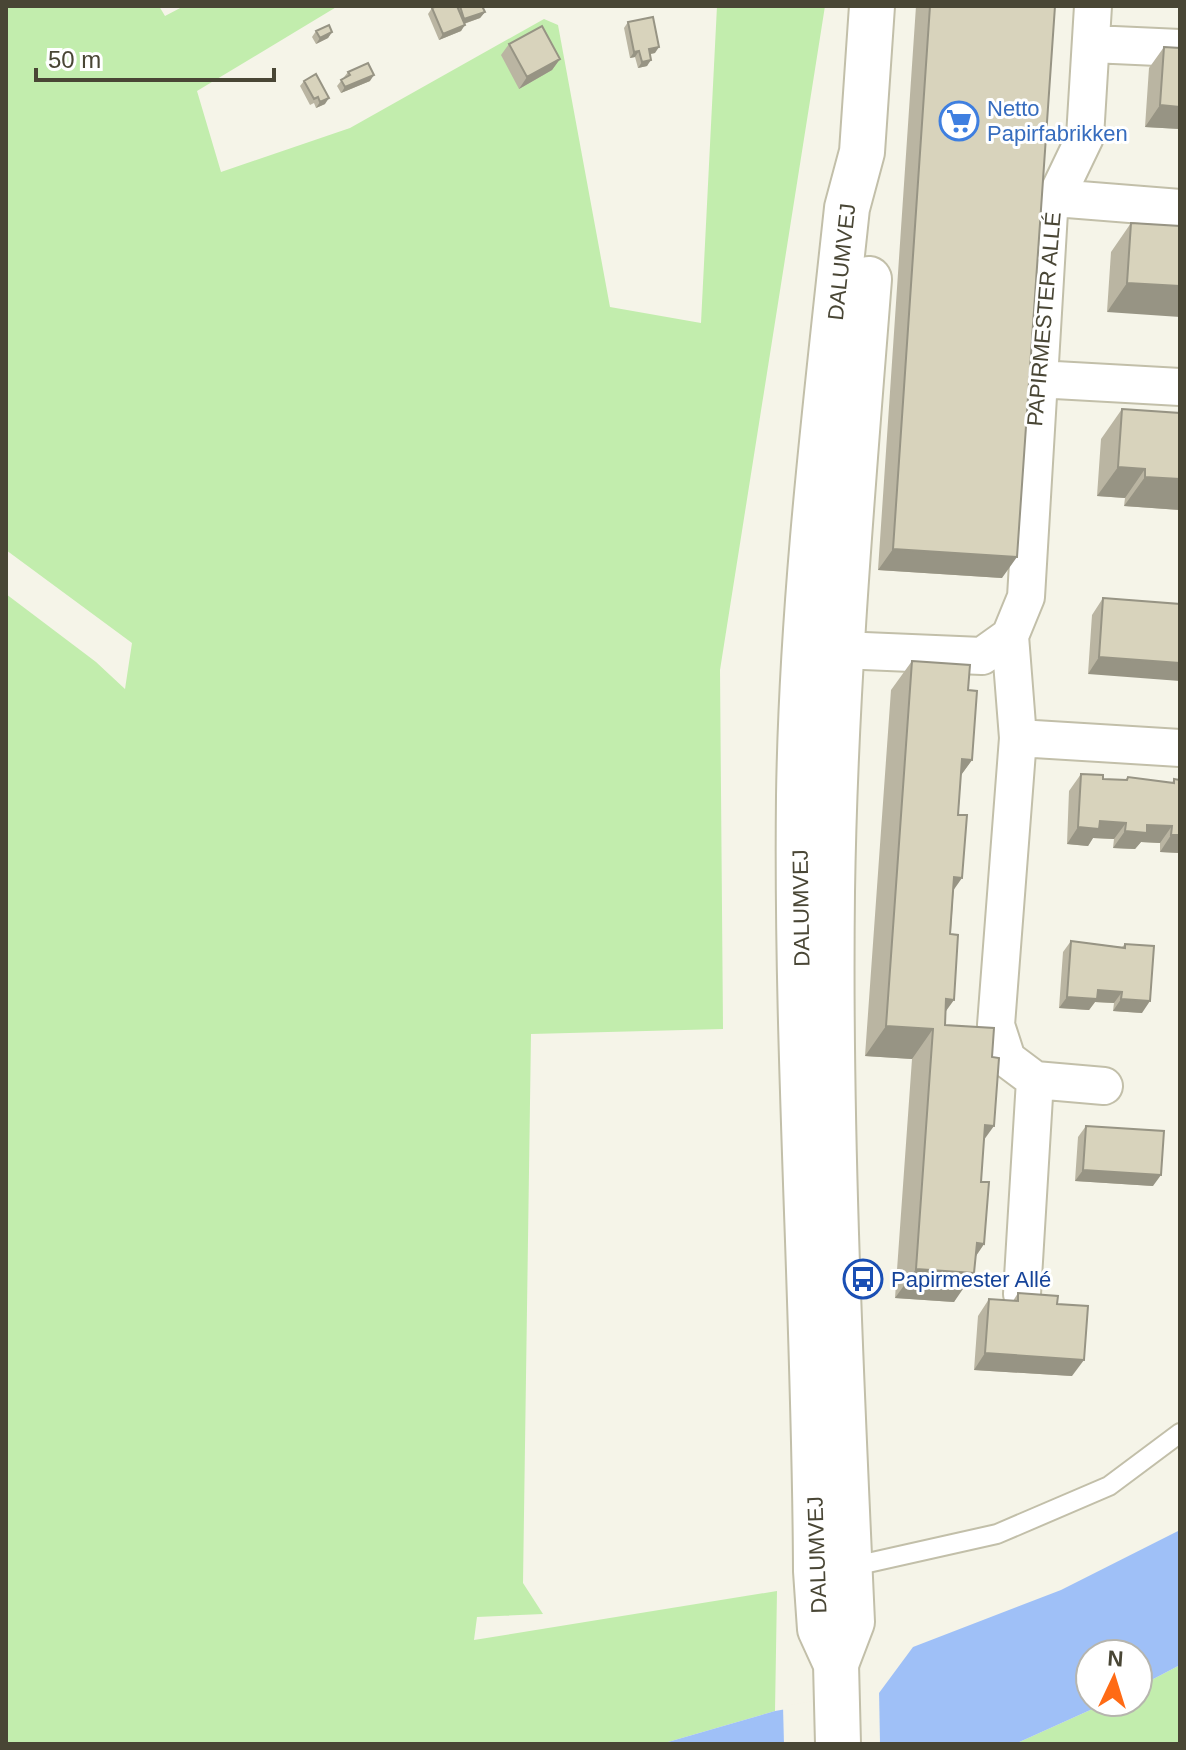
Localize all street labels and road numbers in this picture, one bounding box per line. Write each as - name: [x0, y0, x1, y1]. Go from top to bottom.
- street label: DALUMVEJ: [822, 202, 860, 322]
- street label: PAPIRMESTER ALLÉ: [1022, 211, 1066, 427]
- street label: DALUMVEJ: [787, 849, 815, 967]
- street label: DALUMVEJ: [802, 1496, 832, 1614]

